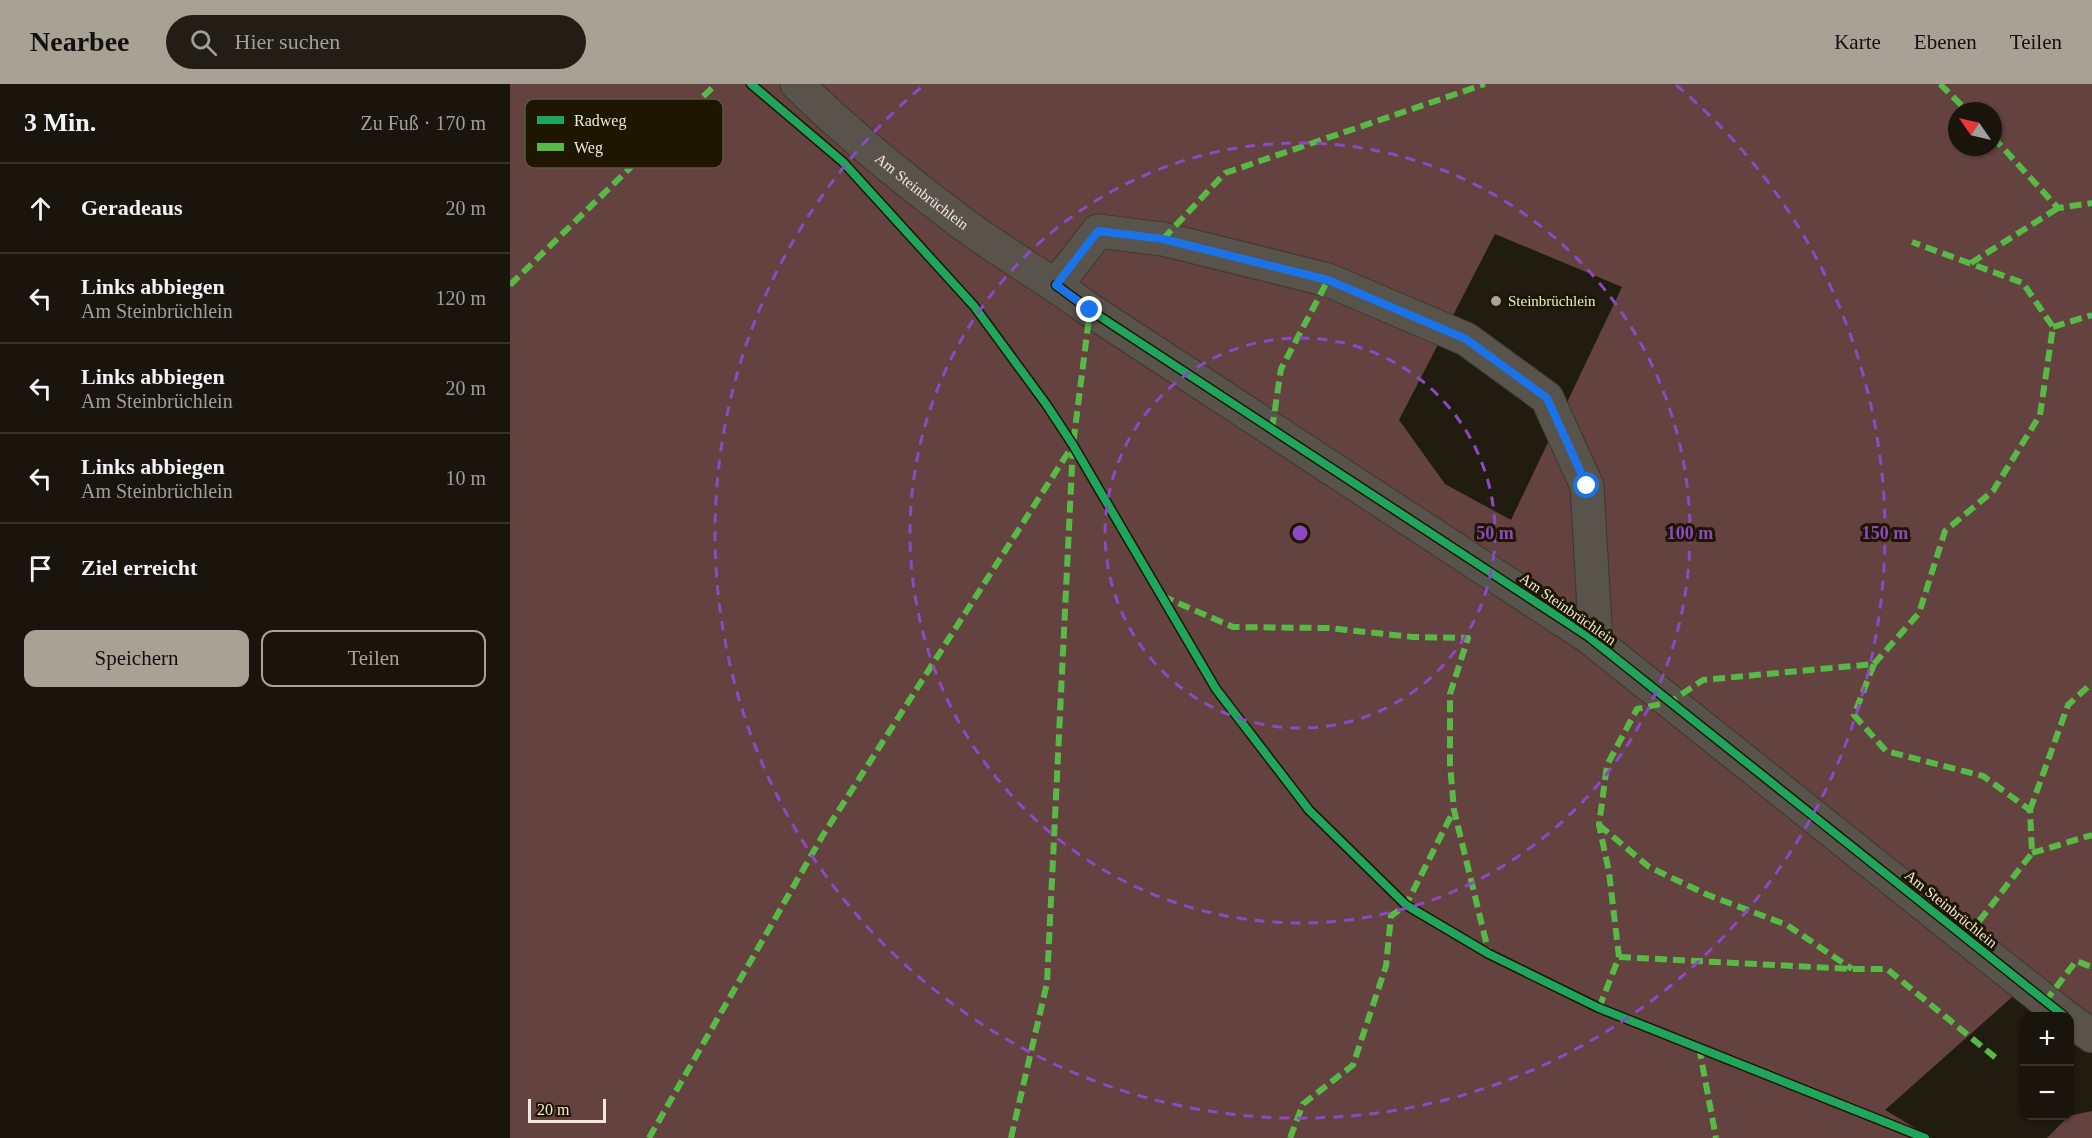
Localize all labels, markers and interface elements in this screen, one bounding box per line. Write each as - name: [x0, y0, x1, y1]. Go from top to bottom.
- search box: [166, 15, 586, 69]
- text: Nearbee: [30, 26, 130, 57]
- icon: search: [187, 26, 220, 59]
- text: Hier suchen: [235, 29, 340, 54]
- text: Karte: [1834, 30, 1881, 54]
- text: Ebenen: [1914, 30, 1977, 54]
- text: Teilen: [2010, 30, 2062, 54]
- legend: [525, 99, 723, 168]
- north arrow: [1948, 102, 2002, 156]
- text: 3 Min.: [24, 108, 96, 137]
- text: Zu Fuß · 170 m: [360, 112, 486, 134]
- text: Radweg: [574, 112, 626, 130]
- text: Weg: [574, 139, 603, 157]
- street label: Am Steinbrüchlein: [872, 150, 972, 233]
- icon: ahead: [24, 192, 57, 225]
- text: Geradeaus: [81, 195, 182, 220]
- text: 20 m: [445, 197, 486, 219]
- text: Links abbiegen: [81, 274, 225, 299]
- icon: left: [24, 282, 57, 315]
- text: 120 m: [435, 287, 486, 309]
- place label: Steinbrüchlein: [1508, 293, 1596, 309]
- marker: Steinbrüchlein: [1489, 294, 1503, 308]
- route end: [1076, 296, 1102, 322]
- text: Am Steinbrüchlein: [81, 300, 233, 322]
- text: Links abbiegen: [81, 364, 225, 389]
- icon: left: [24, 372, 57, 405]
- text: 20 m: [445, 377, 486, 399]
- text: Am Steinbrüchlein: [81, 390, 233, 412]
- text: Links abbiegen: [81, 454, 225, 479]
- icon: left: [24, 462, 57, 495]
- text: 10 m: [445, 467, 486, 489]
- route start: [1573, 472, 1599, 498]
- text: Am Steinbrüchlein: [81, 480, 233, 502]
- centre of rings: [1290, 523, 1310, 543]
- text: 50 m: [1476, 523, 1514, 543]
- text: 100 m: [1667, 523, 1713, 543]
- text: 150 m: [1862, 523, 1908, 543]
- icon: arrive: [24, 552, 57, 585]
- text: Ziel erreicht: [81, 555, 197, 580]
- street label: Am Steinbrüchlein: [1517, 570, 1620, 648]
- button: Speichern: [24, 630, 249, 687]
- button: Teilen: [261, 630, 486, 687]
- street label: Am Steinbrüchlein: [1902, 867, 2001, 951]
- map controls: [2020, 1012, 2074, 1120]
- button: +: [2020, 1012, 2074, 1066]
- button: −: [2020, 1066, 2074, 1120]
- scale bar: [528, 1096, 606, 1124]
- text: 20 m: [537, 1101, 569, 1118]

